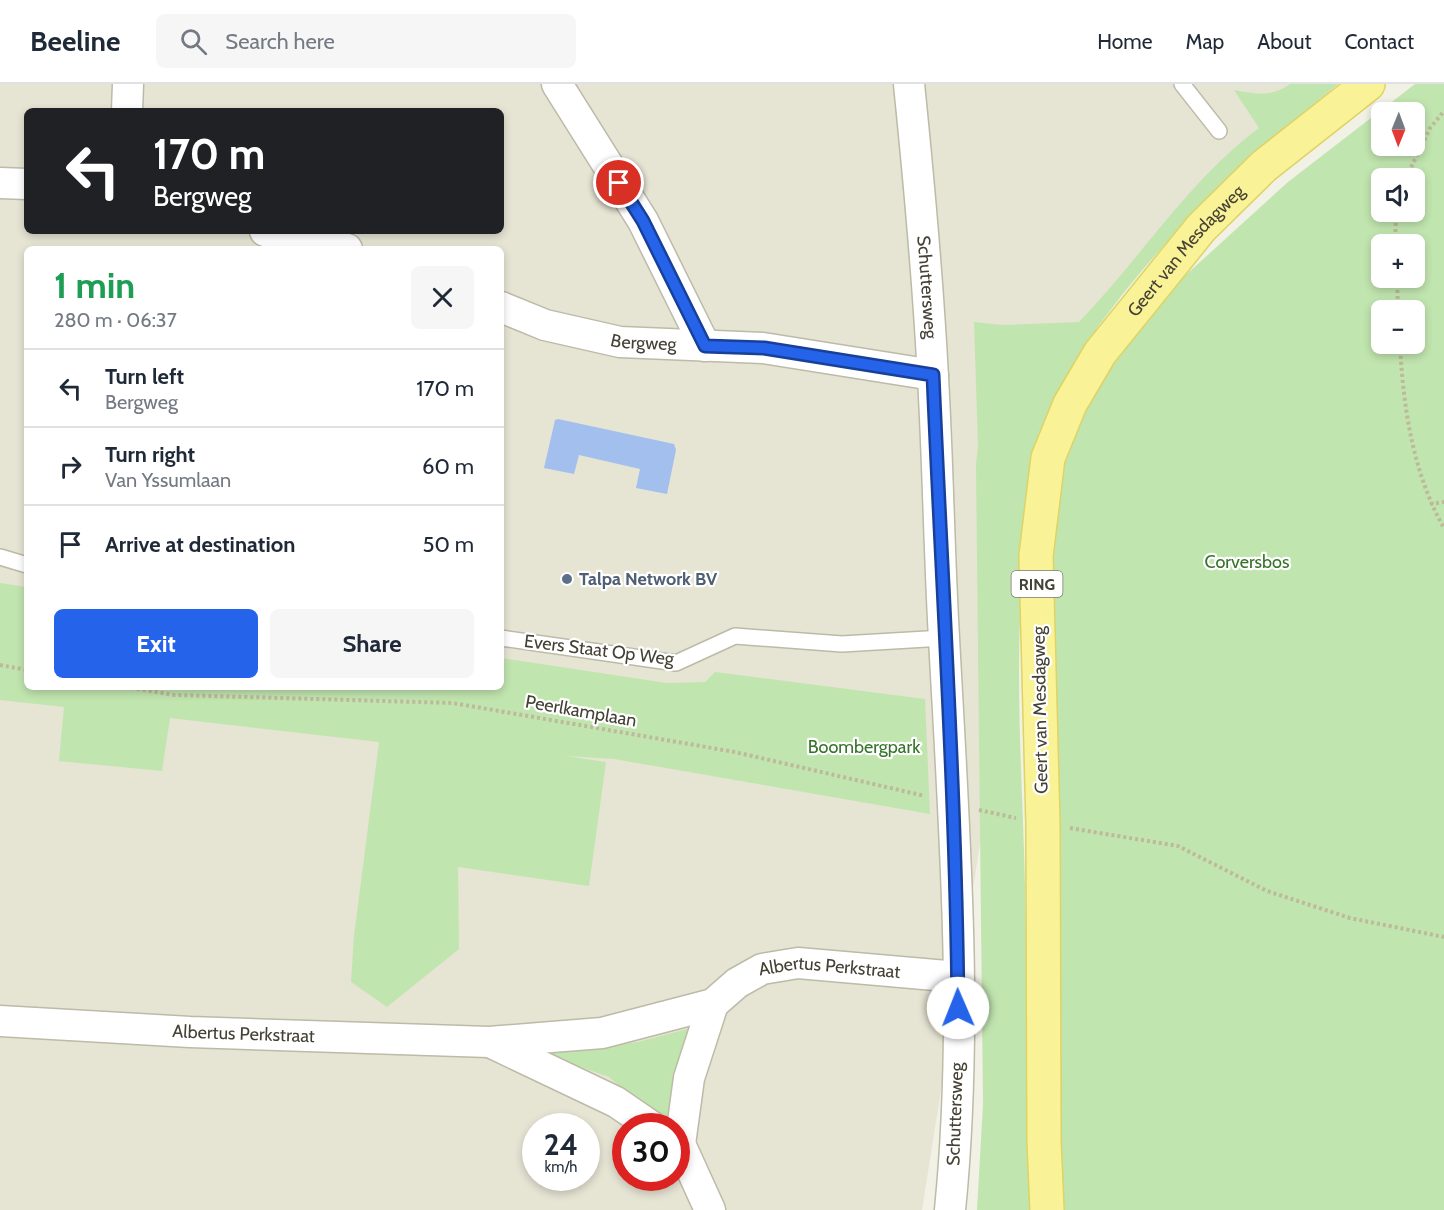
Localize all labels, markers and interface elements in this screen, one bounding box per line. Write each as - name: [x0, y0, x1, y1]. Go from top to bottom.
- search box: [156, 14, 576, 68]
- text: Beeline: [30, 24, 120, 58]
- icon: search: [177, 25, 210, 58]
- text: Search here: [225, 28, 335, 55]
- text: Home: [1097, 29, 1153, 54]
- text: Map: [1186, 29, 1224, 54]
- text: About: [1257, 29, 1311, 54]
- text: Contact: [1344, 29, 1414, 54]
- north arrow: [1371, 102, 1425, 156]
- map controls: [1371, 102, 1425, 354]
- text: 170 m: [153, 128, 265, 180]
- icon: left: [54, 132, 132, 210]
- pin: [593, 157, 644, 208]
- icon: arrive: [602, 166, 635, 199]
- button: sound: [1371, 168, 1425, 222]
- text: Bergweg: [153, 180, 251, 213]
- street label: Geert van Mesdagweg: [1123, 180, 1250, 321]
- button: +: [1371, 234, 1425, 288]
- street label: Schuttersweg: [912, 235, 942, 341]
- text: 1 min: [54, 263, 135, 307]
- button: close: [411, 266, 474, 329]
- button: −: [1371, 300, 1425, 354]
- text: 280 m · 06:37: [54, 308, 177, 332]
- street label: Bergweg: [609, 329, 678, 355]
- text: Turn left: [105, 363, 184, 390]
- icon: left: [54, 372, 87, 405]
- text: 170 m: [416, 375, 474, 402]
- text: Bergweg: [105, 390, 178, 414]
- text: Turn right: [105, 441, 195, 468]
- icon: right: [54, 450, 87, 483]
- text: 60 m: [422, 453, 474, 480]
- text: Van Yssumlaan: [105, 468, 231, 492]
- icon: arrive: [54, 528, 87, 561]
- text: Arrive at destination: [105, 531, 295, 558]
- text: 50 m: [422, 531, 474, 558]
- park label: Corversbos: [1205, 551, 1289, 573]
- place label: Talpa Network BV: [579, 568, 718, 590]
- road number: RING: [1012, 571, 1062, 597]
- marker: Talpa Network BV: [560, 572, 574, 586]
- button: Exit: [54, 609, 258, 678]
- button: Share: [270, 609, 474, 678]
- street label: Geert van Mesdagweg: [1028, 625, 1052, 794]
- street label: Evers Staat Op Weg: [523, 630, 676, 670]
- street label: Peerlkamplaan: [524, 690, 638, 732]
- park label: Boombergpark: [808, 736, 921, 758]
- street label: Albertus Perkstraat: [757, 952, 901, 983]
- position arrow: [926, 976, 990, 1040]
- street label: Albertus Perkstraat: [172, 1020, 315, 1047]
- street label: Schuttersweg: [942, 1061, 968, 1166]
- speed limit sign: 30: [612, 1113, 690, 1191]
- text: 24: [544, 1126, 578, 1163]
- text: km/h: [545, 1158, 577, 1176]

